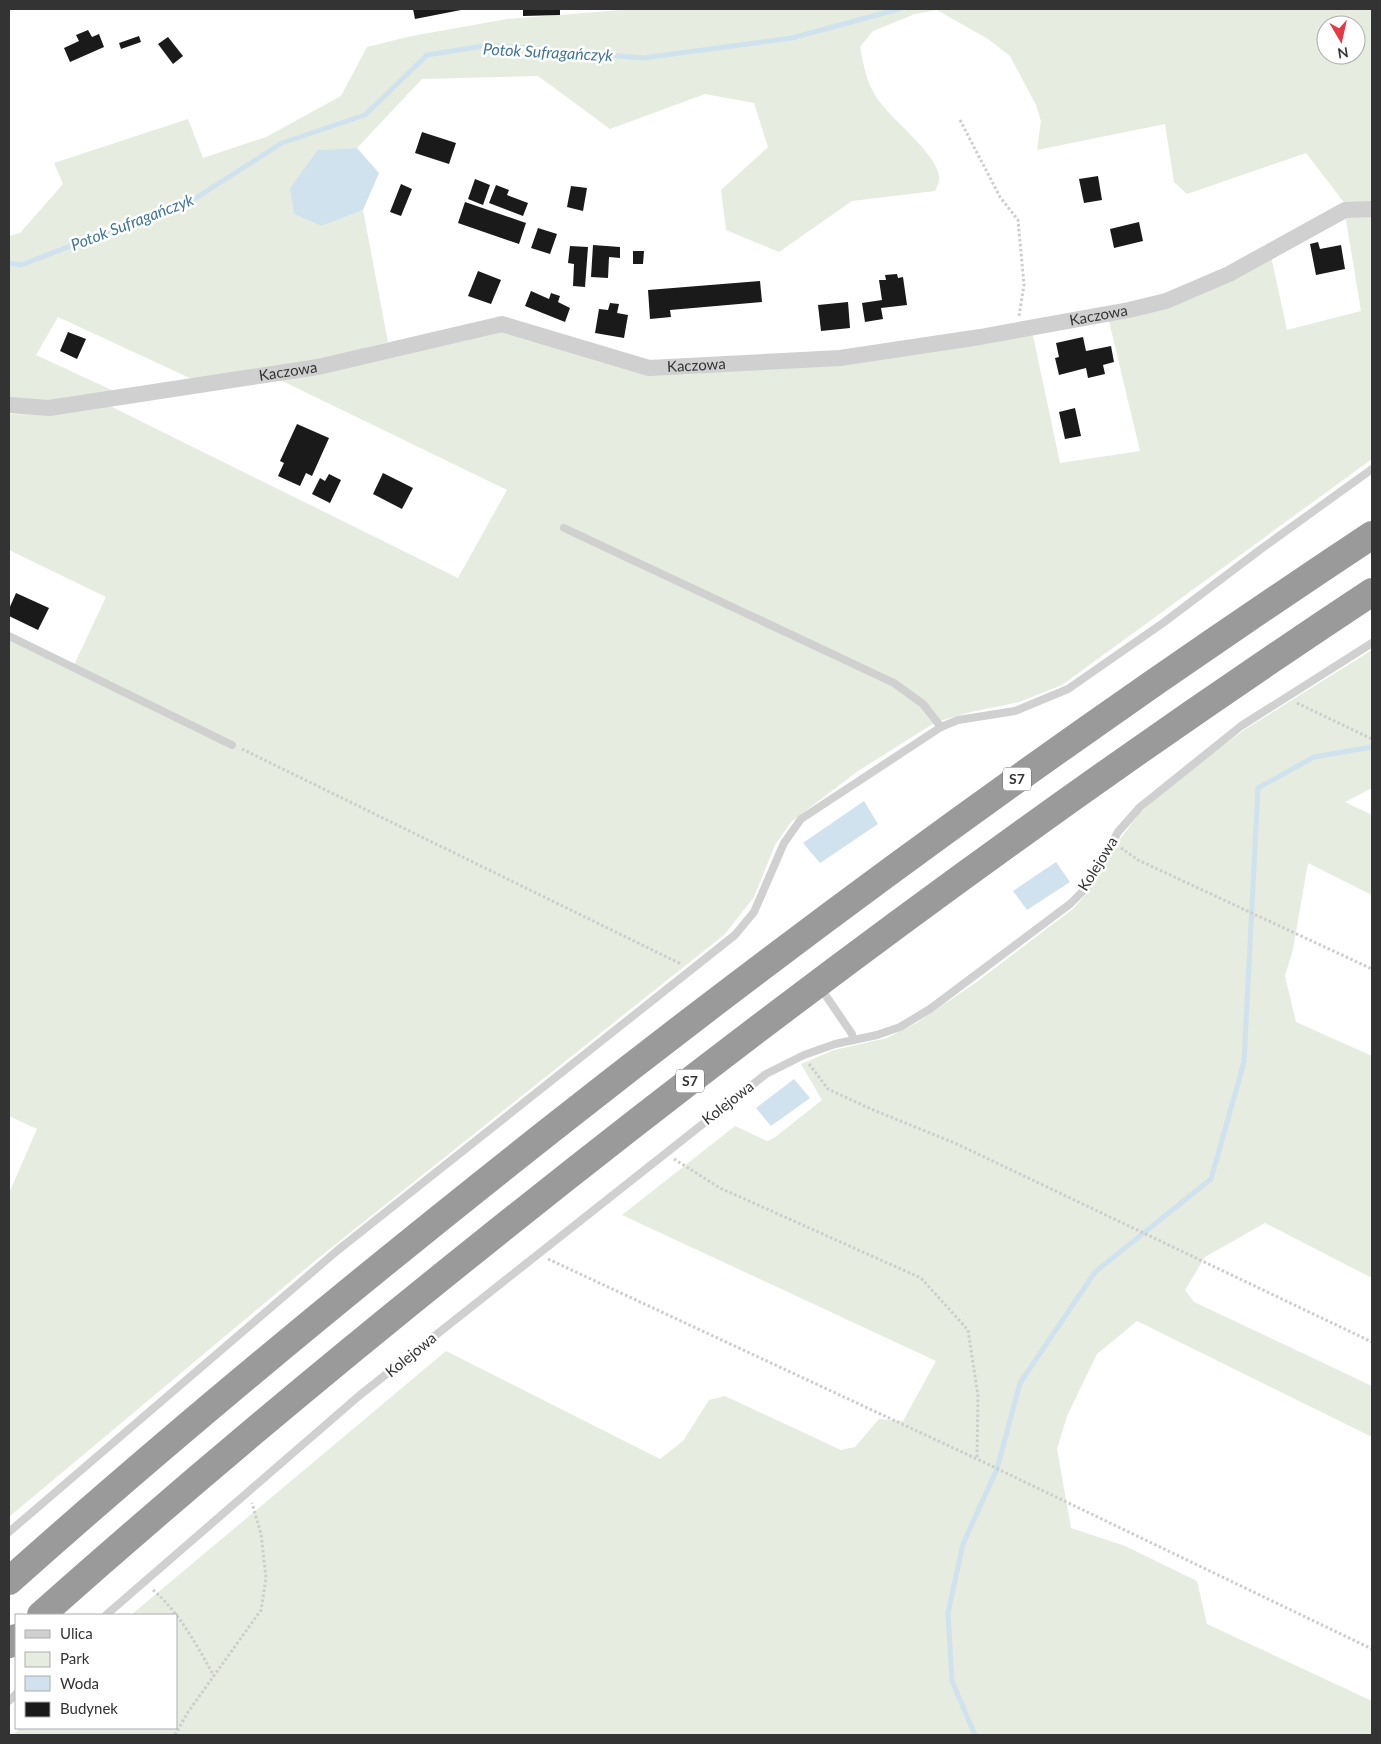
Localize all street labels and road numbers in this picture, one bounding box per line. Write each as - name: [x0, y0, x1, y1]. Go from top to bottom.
- street label: Kaczowa: [1068, 300, 1129, 329]
- street label: Kaczowa: [666, 354, 726, 375]
- street label: Kaczowa: [258, 357, 318, 384]
- road number: S7: [1003, 768, 1031, 791]
- street label: Kolejowa: [1073, 833, 1121, 894]
- road number: S7: [676, 1070, 704, 1092]
- street label: Kolejowa: [698, 1077, 757, 1128]
- street label: Kolejowa: [381, 1328, 440, 1380]

